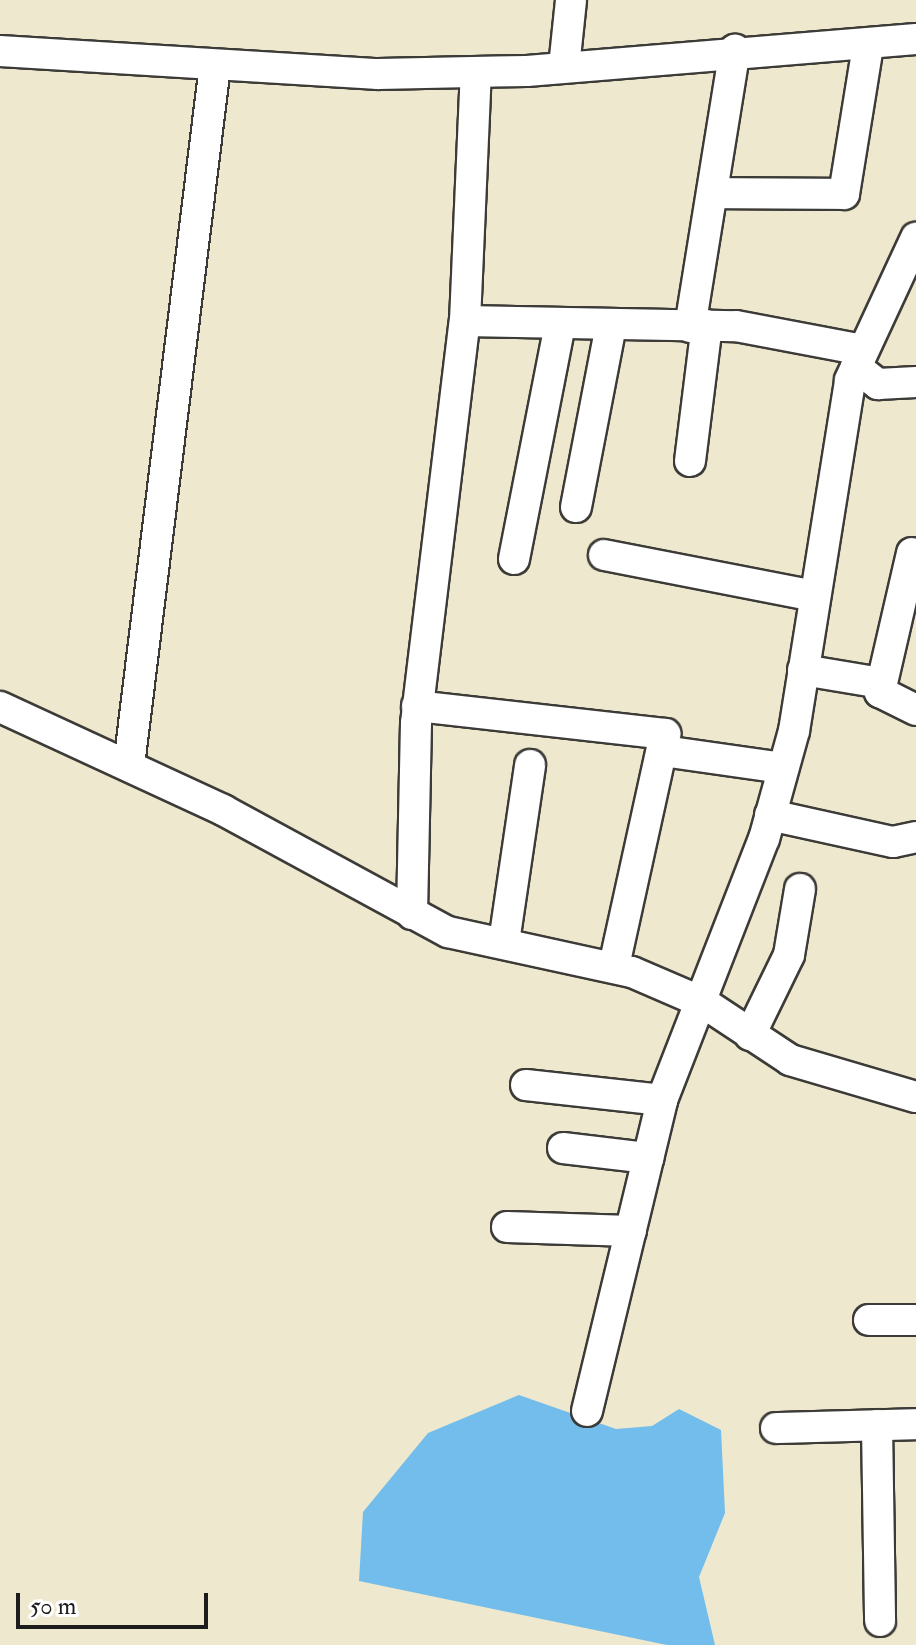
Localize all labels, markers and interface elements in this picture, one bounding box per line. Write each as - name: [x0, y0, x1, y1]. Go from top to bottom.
- scale bar: [20, 1577, 212, 1627]
- text: 50 m: [30, 1591, 76, 1622]

